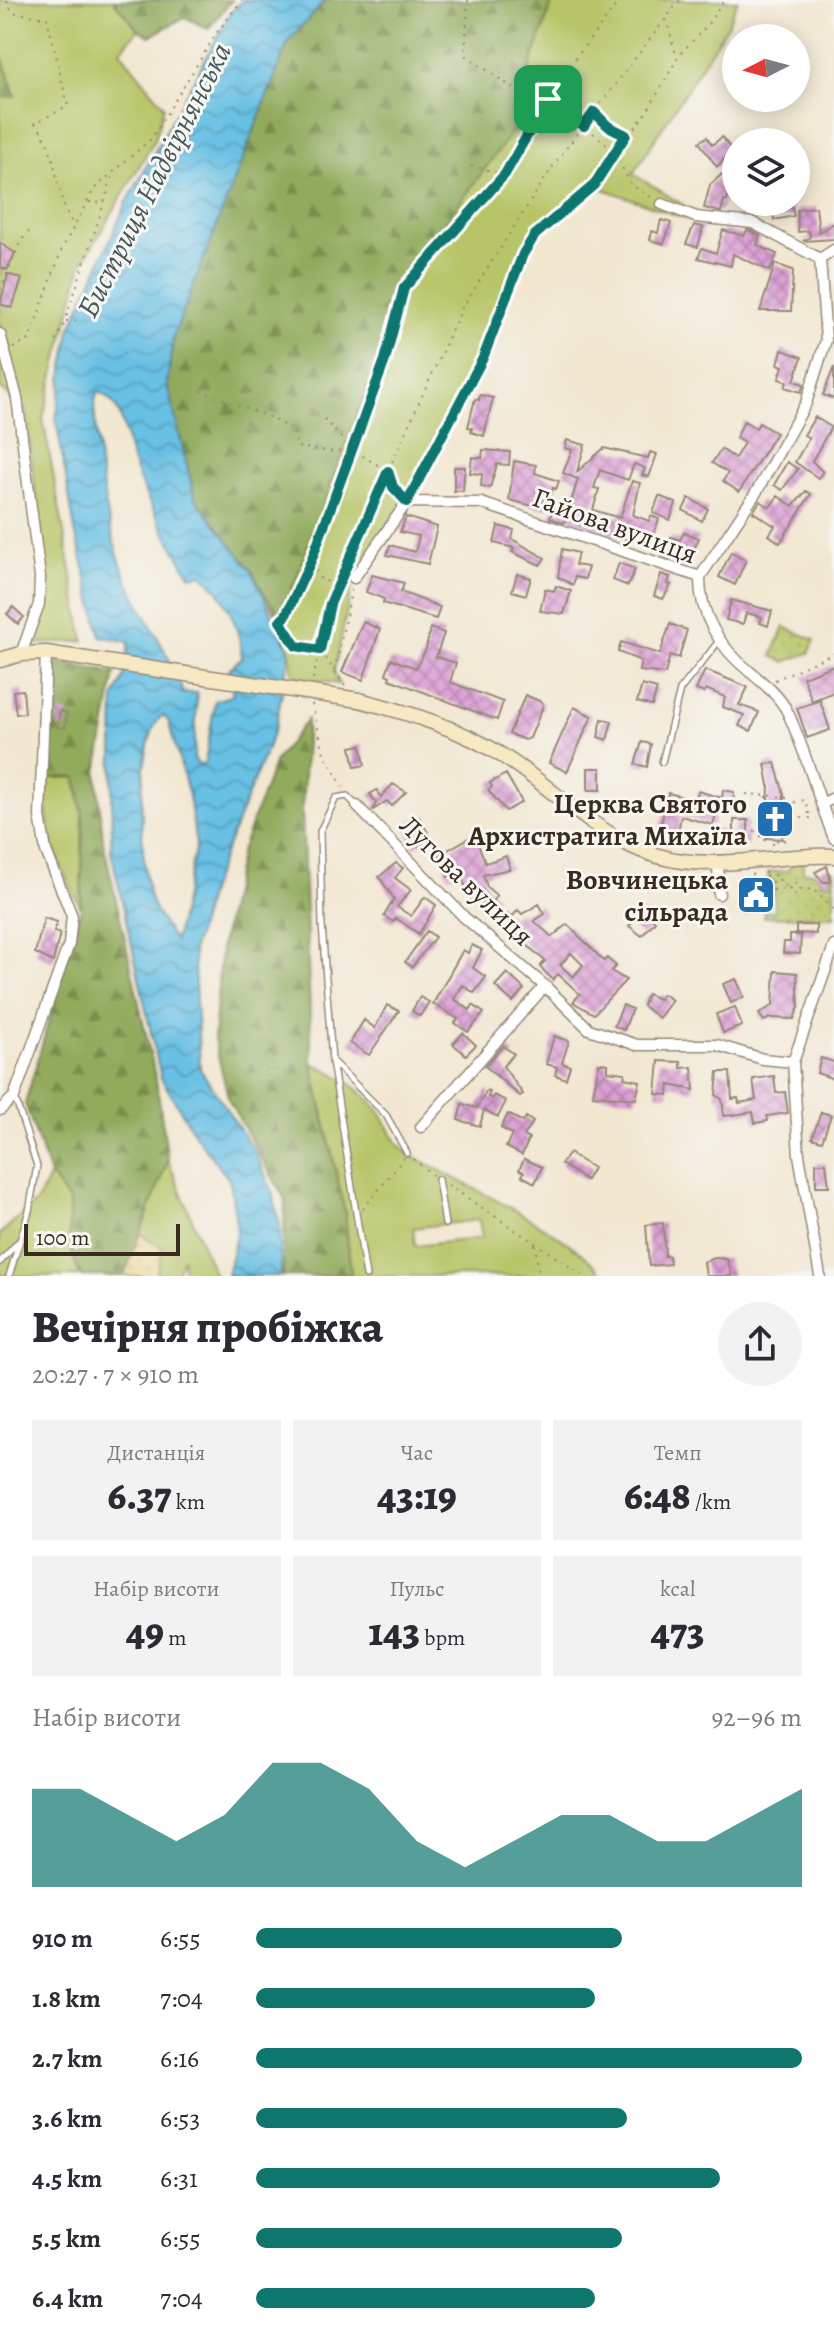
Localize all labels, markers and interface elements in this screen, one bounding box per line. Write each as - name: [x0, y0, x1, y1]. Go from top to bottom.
- north arrow: [722, 24, 810, 112]
- map controls: [722, 24, 810, 216]
- water label: Бистриця Надвірнянська: [67, 36, 241, 324]
- pin: [514, 65, 582, 133]
- icon: arrive: [526, 77, 570, 121]
- button: layers: [722, 128, 810, 216]
- street label: Гайова вулиця: [527, 479, 702, 573]
- place label: Церква Святого Архистратига Михаїла: [467, 785, 748, 855]
- church icon: Церква Святого Архистратига Михаїла: [754, 798, 796, 840]
- street label: Лугова вулиця: [391, 807, 542, 955]
- place label: Вовчинецька сільрада: [566, 861, 729, 931]
- public building icon: Вовчинецька сільрада: [735, 874, 777, 916]
- scale bar: [24, 1220, 180, 1256]
- text: 100 m: [36, 1223, 90, 1253]
- text: Вечірня пробіжка: [32, 1297, 383, 1357]
- button: share: [718, 1302, 802, 1386]
- text: 20:27 · 7 × 910 m: [32, 1357, 199, 1392]
- text: Дистанція: [107, 1438, 205, 1468]
- text: Час: [401, 1438, 433, 1468]
- text: Темп: [654, 1438, 702, 1468]
- text: 6.37: [108, 1468, 171, 1523]
- text: 43:19: [377, 1468, 457, 1523]
- text: 6:48: [624, 1468, 691, 1523]
- text: km: [171, 1487, 205, 1517]
- text: /km: [691, 1487, 731, 1517]
- text: Набір висоти: [93, 1574, 219, 1604]
- text: Пульс: [389, 1574, 445, 1604]
- text: kcal: [660, 1574, 695, 1604]
- text: 49: [126, 1604, 164, 1659]
- text: 143: [369, 1604, 420, 1659]
- text: 473: [651, 1604, 705, 1659]
- text: m: [164, 1623, 187, 1653]
- text: bpm: [420, 1623, 465, 1653]
- text: Набір висоти: [32, 1700, 181, 1735]
- text: 92–96 m: [711, 1700, 802, 1735]
- text: 910 m: [32, 1921, 93, 1956]
- text: 6:55: [160, 1921, 201, 1956]
- text: 1.8 km: [32, 1981, 101, 2016]
- text: 7:04: [160, 1981, 203, 2016]
- text: 2.7 km: [32, 2041, 103, 2076]
- text: 6:16: [160, 2041, 199, 2076]
- text: 3.6 km: [32, 2101, 102, 2136]
- text: 6:53: [160, 2101, 200, 2136]
- text: 4.5 km: [32, 2161, 102, 2196]
- text: 6:31: [160, 2161, 198, 2196]
- text: 5.5 km: [32, 2221, 101, 2256]
- text: 6:55: [160, 2221, 201, 2256]
- text: 6.4 km: [32, 2281, 103, 2316]
- text: 7:04: [160, 2281, 203, 2316]

